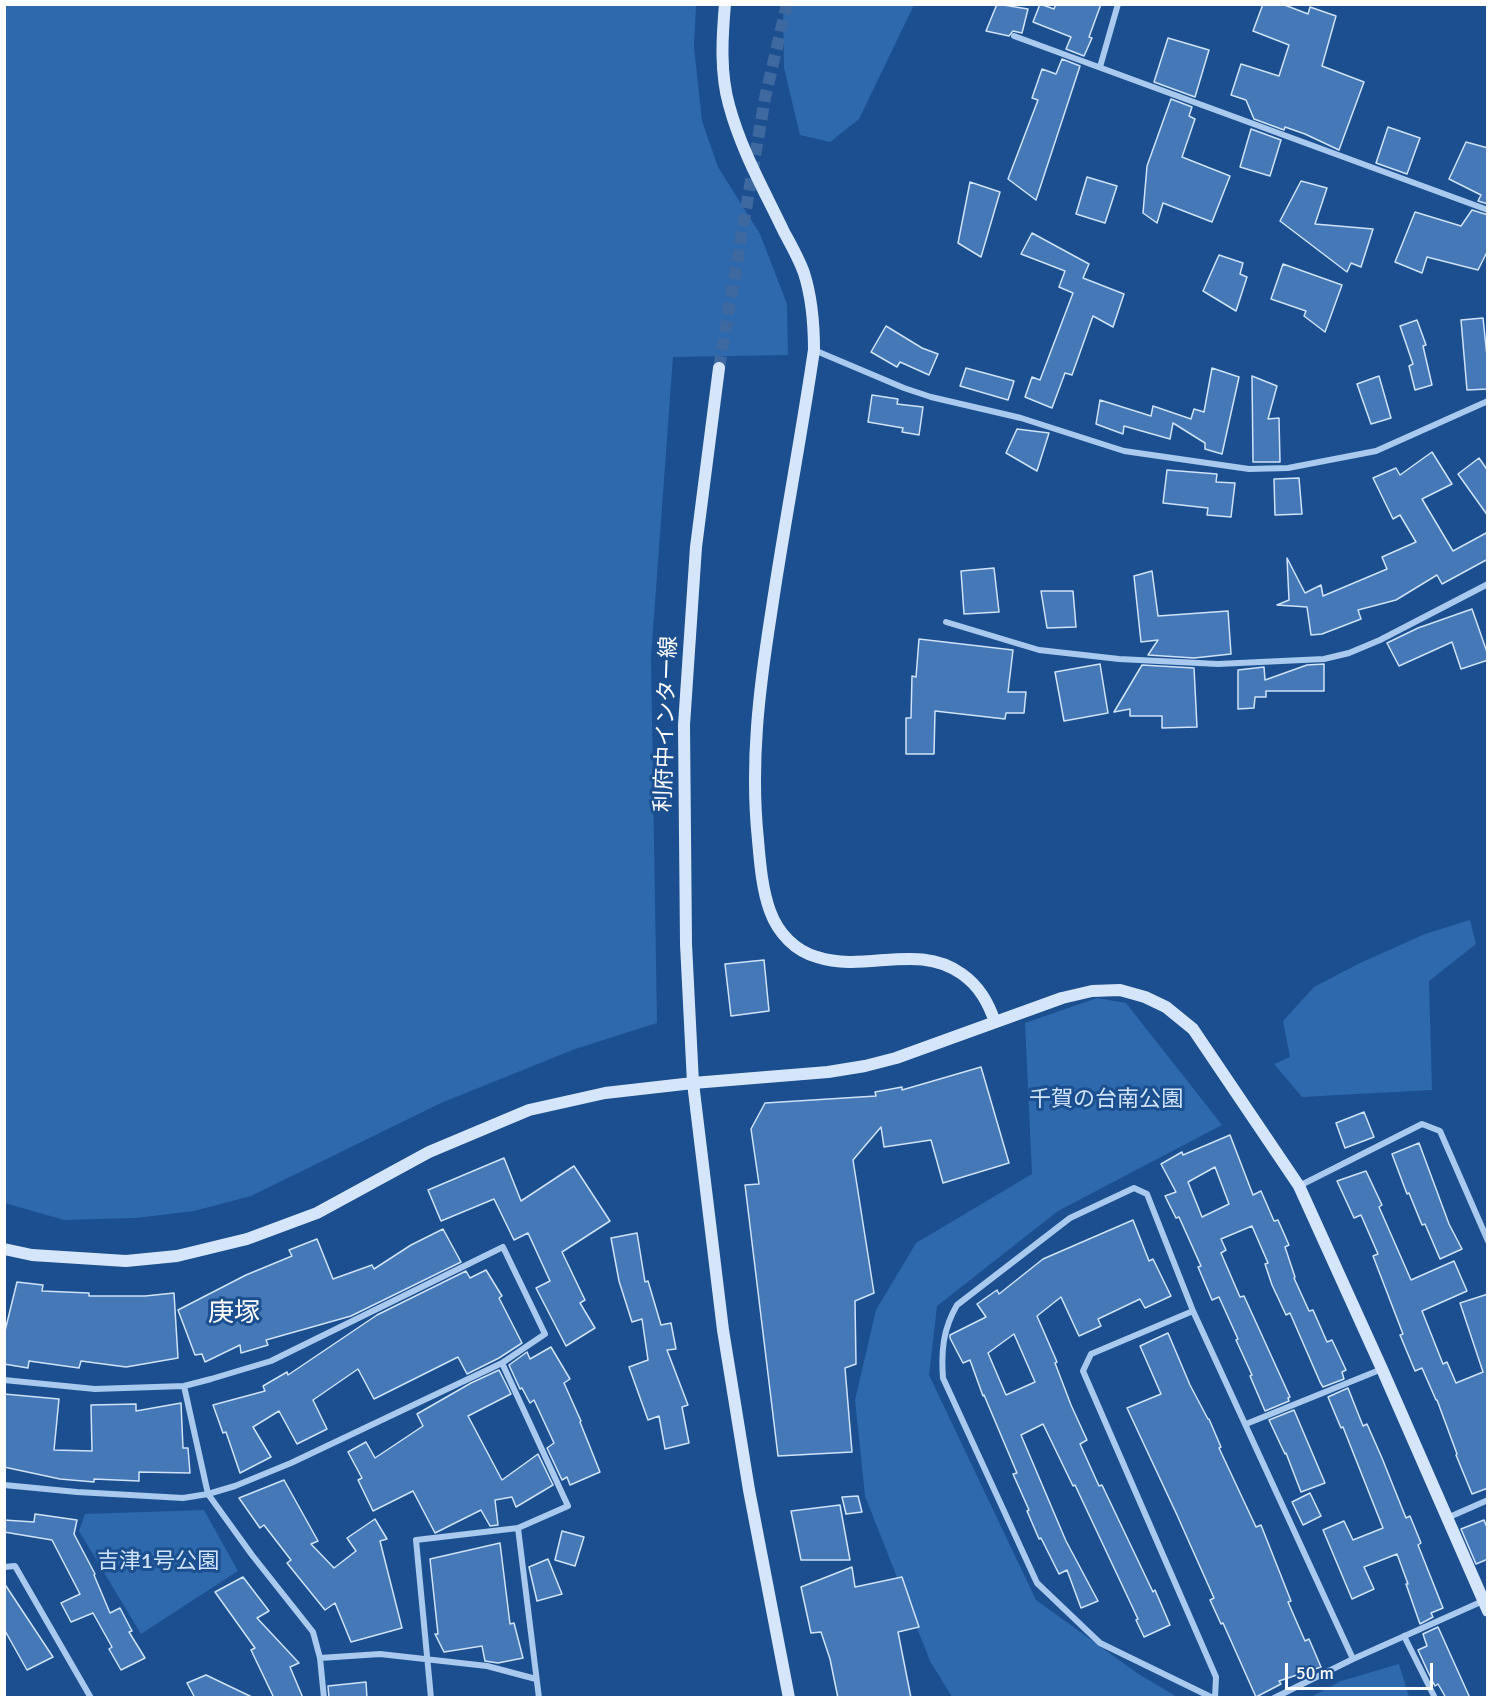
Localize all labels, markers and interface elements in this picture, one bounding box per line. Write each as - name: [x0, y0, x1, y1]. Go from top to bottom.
- street label: 利府中インター線: [651, 636, 683, 812]
- park label: 千賀の台南公園: [1029, 1087, 1183, 1113]
- district label: 庚塚: [208, 1298, 260, 1330]
- park label: 吉津1号公園: [97, 1549, 219, 1575]
- scale bar: [1288, 1651, 1436, 1689]
- text: 50 m: [1296, 1662, 1334, 1684]

